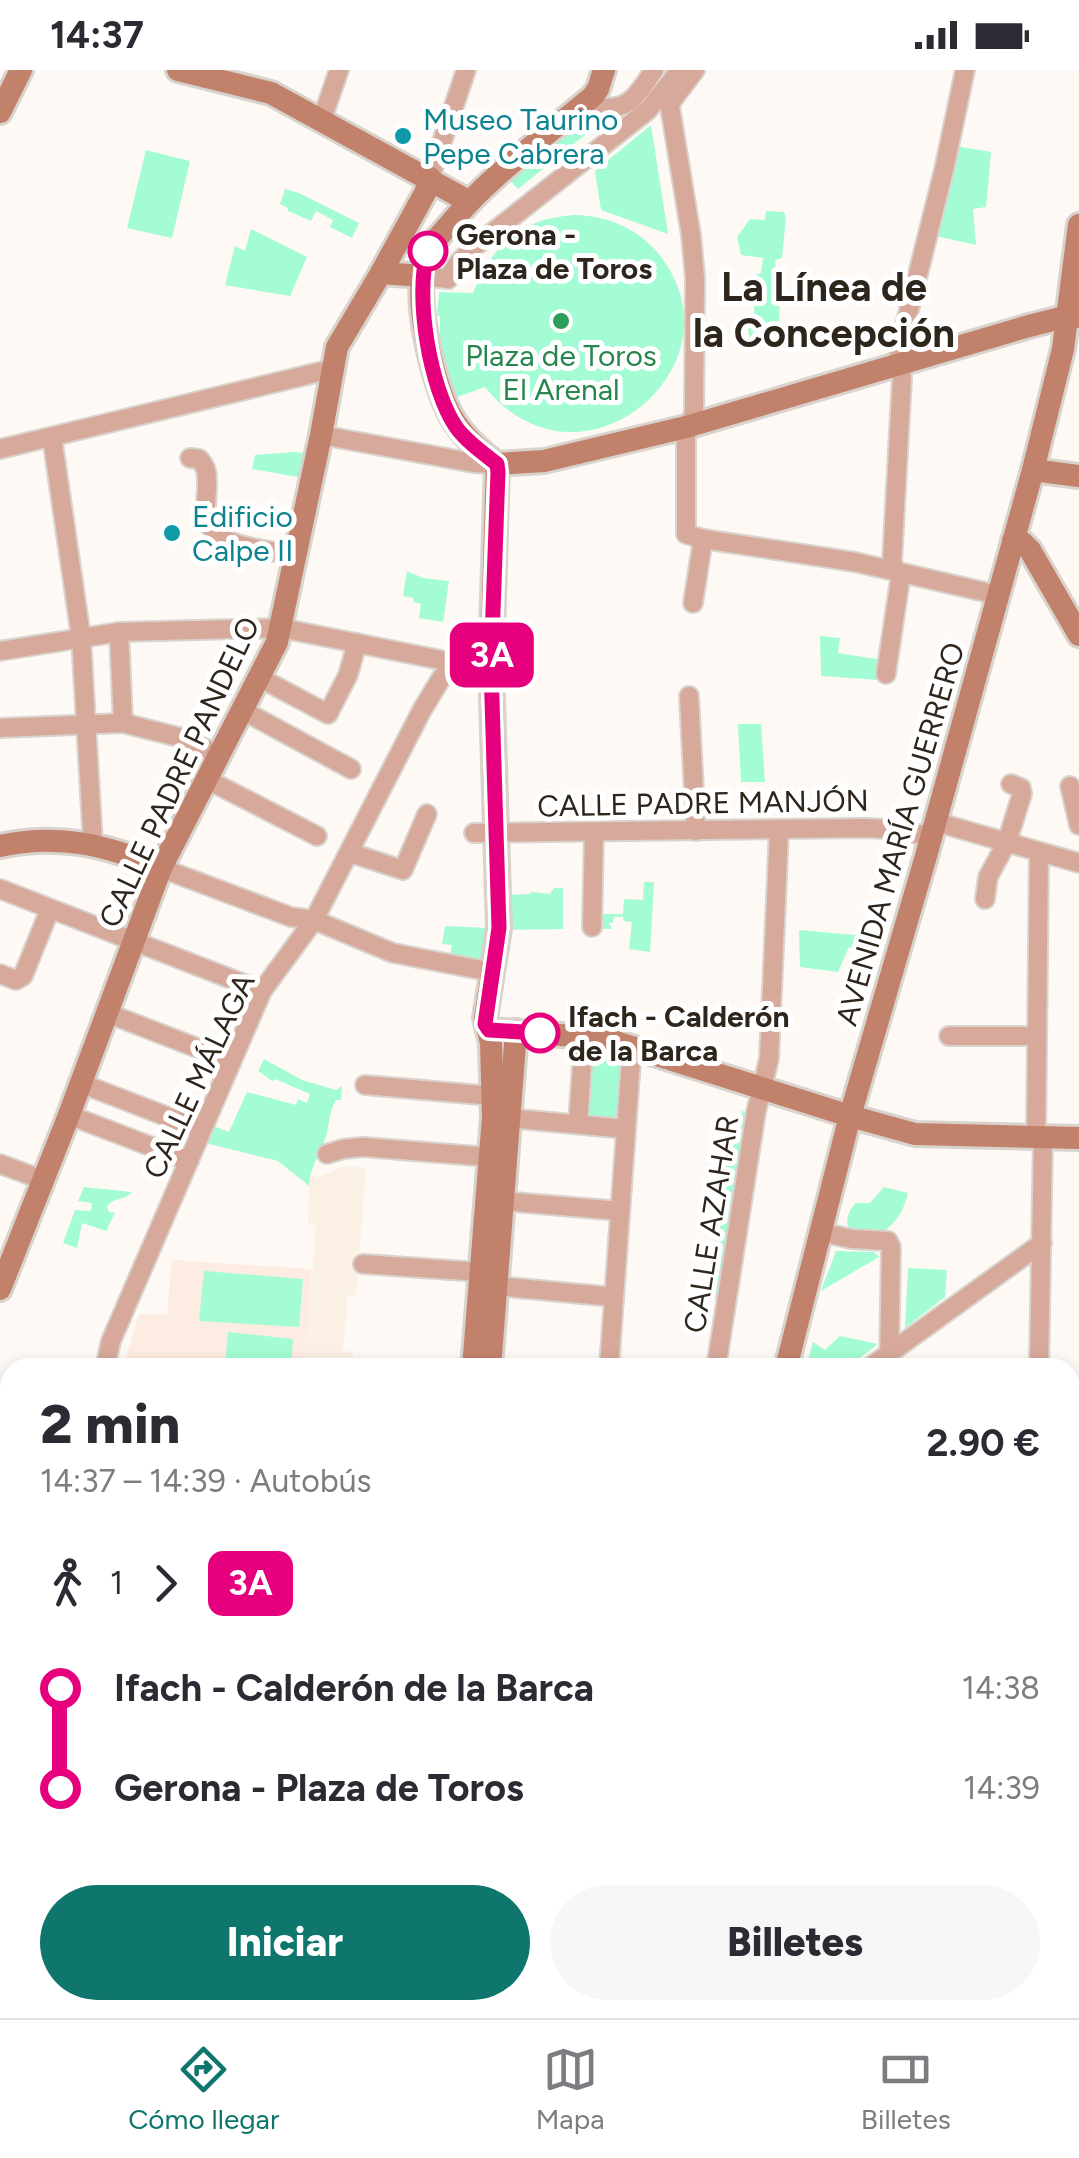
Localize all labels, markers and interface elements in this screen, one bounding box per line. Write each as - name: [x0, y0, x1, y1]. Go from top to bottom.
- text: 14:37: [50, 12, 144, 58]
- place label: Museo Taurino Pepe Cabrera: [423, 101, 618, 172]
- marker: Museo Taurino Pepe Cabrera: [392, 125, 414, 147]
- place label: Gerona - Plaza de Toros: [456, 216, 652, 287]
- marker: Gerona - Plaza de Toros: [409, 232, 447, 270]
- district label: La Línea de la Concepción: [693, 263, 955, 357]
- marker: Plaza de Toros El Arenal: [550, 310, 572, 332]
- place label: Plaza de Toros El Arenal: [465, 337, 657, 408]
- place label: Edificio Calpe II: [192, 498, 293, 569]
- marker: Edificio Calpe II: [161, 522, 183, 544]
- street label: CALLE PADRE PANDELO: [91, 611, 267, 933]
- line badge: 3A: [447, 622, 537, 688]
- text: 3A: [470, 634, 514, 676]
- street label: AVENIDA MARÍA GUERRERO: [828, 638, 972, 1030]
- street label: CALLE PADRE MANJÓN: [537, 782, 869, 824]
- street label: CALLE MÁLAGA: [135, 967, 263, 1184]
- place label: Ifach - Calderón de la Barca: [568, 998, 790, 1069]
- marker: Ifach - Calderón de la Barca: [521, 1014, 559, 1052]
- street label: CALLE AZAHAR: [676, 1113, 746, 1335]
- text: 2 min: [40, 1391, 180, 1457]
- text: 2.90 €: [926, 1420, 1040, 1466]
- text: 14:37 – 14:39 · Autobús: [40, 1462, 371, 1500]
- icon: walk: [40, 1556, 95, 1611]
- icon: forward: [138, 1556, 193, 1611]
- text: 3A: [228, 1562, 273, 1604]
- text: 1: [110, 1564, 123, 1602]
- text: Ifach - Calderón de la Barca: [114, 1665, 594, 1711]
- text: 14:38: [962, 1669, 1040, 1707]
- text: Gerona - Plaza de Toros: [114, 1765, 524, 1811]
- text: 14:39: [963, 1769, 1040, 1807]
- button: Iniciar: [40, 1885, 530, 2000]
- button: Billetes: [550, 1885, 1040, 2000]
- tab: Cómo llegar: [128, 2042, 279, 2136]
- tab: Mapa: [536, 2042, 604, 2136]
- tab: Billetes: [861, 2042, 951, 2136]

